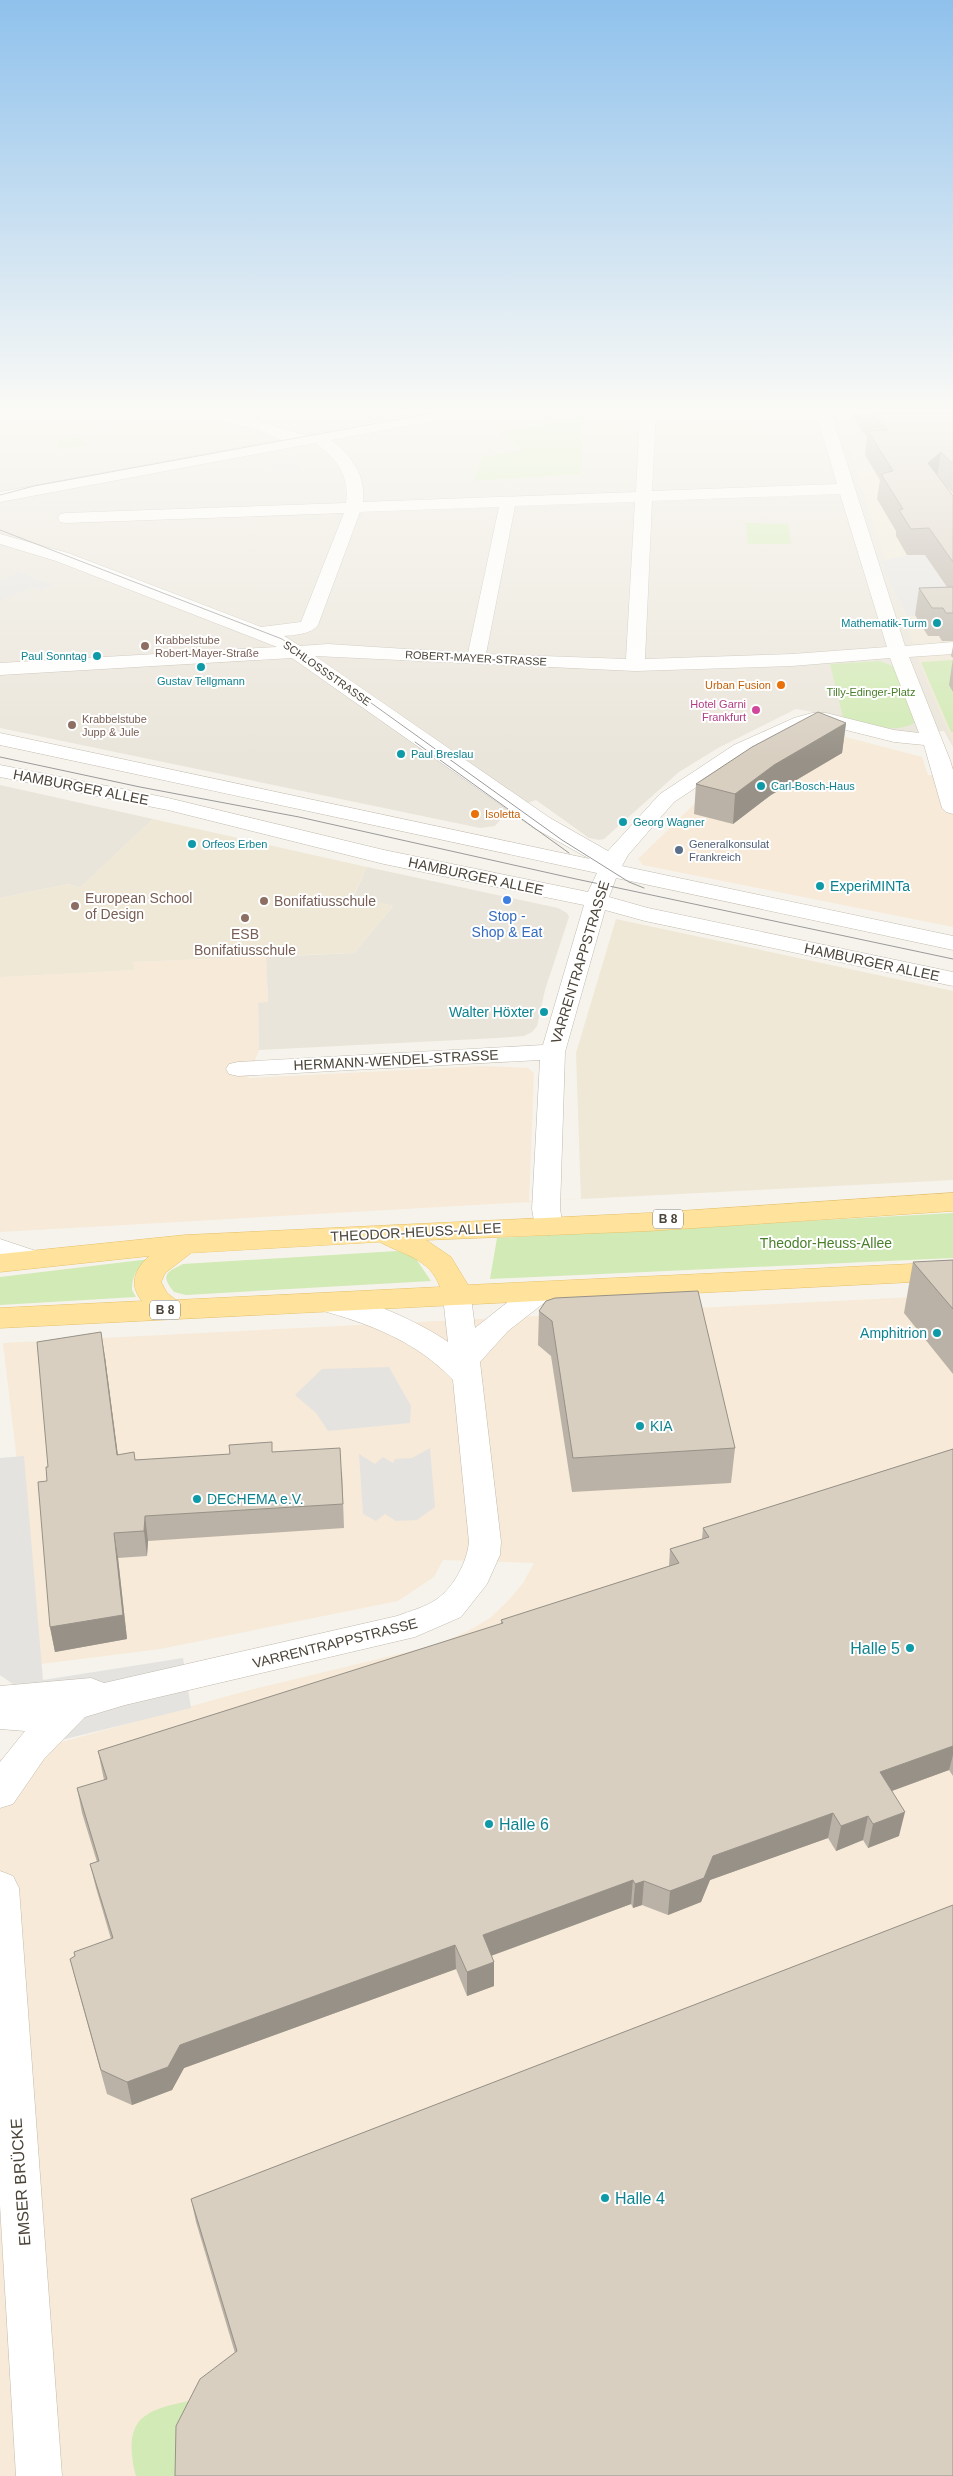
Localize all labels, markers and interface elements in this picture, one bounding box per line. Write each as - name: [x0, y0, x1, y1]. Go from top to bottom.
- place label: Mathematik-Turm: [841, 617, 927, 629]
- marker: Mathematik-Turm: [931, 617, 943, 629]
- place label: Krabbelstube Robert-Mayer-Straße: [155, 634, 259, 659]
- street label: SCHLOSSSTRASSE: [281, 638, 373, 708]
- marker: Krabbelstube Robert-Mayer-Straße: [139, 640, 151, 652]
- street label: ROBERT-MAYER-STRASSE: [405, 648, 547, 668]
- place label: Paul Sonntag: [21, 650, 87, 662]
- marker: Paul Sonntag: [91, 650, 103, 662]
- marker: Gustav Tellgmann: [195, 661, 207, 673]
- place label: Gustav Tellgmann: [157, 675, 245, 687]
- place label: Urban Fusion: [705, 679, 771, 691]
- marker: Urban Fusion: [775, 679, 787, 691]
- park label: Tilly-Edinger-Platz: [827, 686, 915, 698]
- place label: Hotel Garni Frankfurt: [690, 698, 746, 723]
- marker: Hotel Garni Frankfurt: [750, 704, 762, 716]
- place label: Krabbelstube Jupp & Jule: [82, 713, 147, 738]
- marker: Krabbelstube Jupp & Jule: [66, 719, 78, 731]
- marker: Paul Breslau: [395, 748, 407, 760]
- place label: Paul Breslau: [411, 748, 473, 760]
- street label: HAMBURGER ALLEE: [12, 766, 150, 808]
- marker: Carl-Bosch-Haus: [755, 780, 767, 792]
- place label: Carl-Bosch-Haus: [771, 780, 855, 792]
- marker: Isoletta: [469, 808, 481, 820]
- place label: Isoletta: [485, 808, 521, 820]
- marker: Georg Wagner: [617, 816, 629, 828]
- place label: Georg Wagner: [633, 816, 705, 828]
- marker: Orfeos Erben: [186, 838, 198, 850]
- place label: Orfeos Erben: [202, 838, 267, 850]
- place label: Generalkonsulat Frankreich: [689, 838, 769, 863]
- marker: Generalkonsulat Frankreich: [673, 844, 685, 856]
- street label: HAMBURGER ALLEE: [407, 854, 545, 898]
- place label: ExperiMINTa: [830, 878, 910, 894]
- street label: VARRENTRAPPSTRASSE: [548, 879, 612, 1045]
- marker: ExperiMINTa: [814, 880, 826, 892]
- place label: European School of Design: [85, 890, 192, 922]
- place label: Bonifatiusschule: [274, 893, 376, 909]
- marker: Stop - Shop & Eat: [501, 894, 513, 906]
- marker: Bonifatiusschule: [258, 895, 270, 907]
- marker: European School of Design: [69, 900, 81, 912]
- place label: Stop - Shop & Eat: [472, 908, 543, 940]
- marker: ESB Bonifatiusschule: [239, 912, 251, 924]
- place label: ESB Bonifatiusschule: [194, 926, 296, 958]
- street label: HAMBURGER ALLEE: [803, 940, 941, 984]
- place label: Walter Höxter: [449, 1004, 534, 1020]
- marker: Walter Höxter: [538, 1006, 550, 1018]
- street label: HERMANN-WENDEL-STRASSE: [293, 1047, 499, 1073]
- road number: B 8: [653, 1210, 683, 1228]
- street label: THEODOR-HEUSS-ALLEE: [330, 1220, 502, 1244]
- park label: Theodor-Heuss-Allee: [760, 1235, 892, 1251]
- road number: B 8: [150, 1300, 180, 1320]
- place label: Amphitrion: [860, 1325, 927, 1341]
- marker: Amphitrion: [931, 1327, 943, 1339]
- place label: KIA: [650, 1418, 673, 1434]
- marker: KIA: [634, 1420, 646, 1432]
- place label: DECHEMA e.V.: [207, 1491, 304, 1507]
- marker: DECHEMA e.V.: [191, 1493, 203, 1505]
- street label: VARRENTRAPPSTRASSE: [251, 1615, 419, 1671]
- place label: Halle 5: [850, 1640, 900, 1657]
- marker: Halle 5: [904, 1642, 916, 1654]
- place label: Halle 6: [499, 1816, 549, 1833]
- marker: Halle 6: [483, 1818, 495, 1830]
- street label: EMSER BRÜCKE: [8, 2118, 33, 2246]
- place label: Halle 4: [615, 2190, 665, 2207]
- marker: Halle 4: [599, 2192, 611, 2204]

